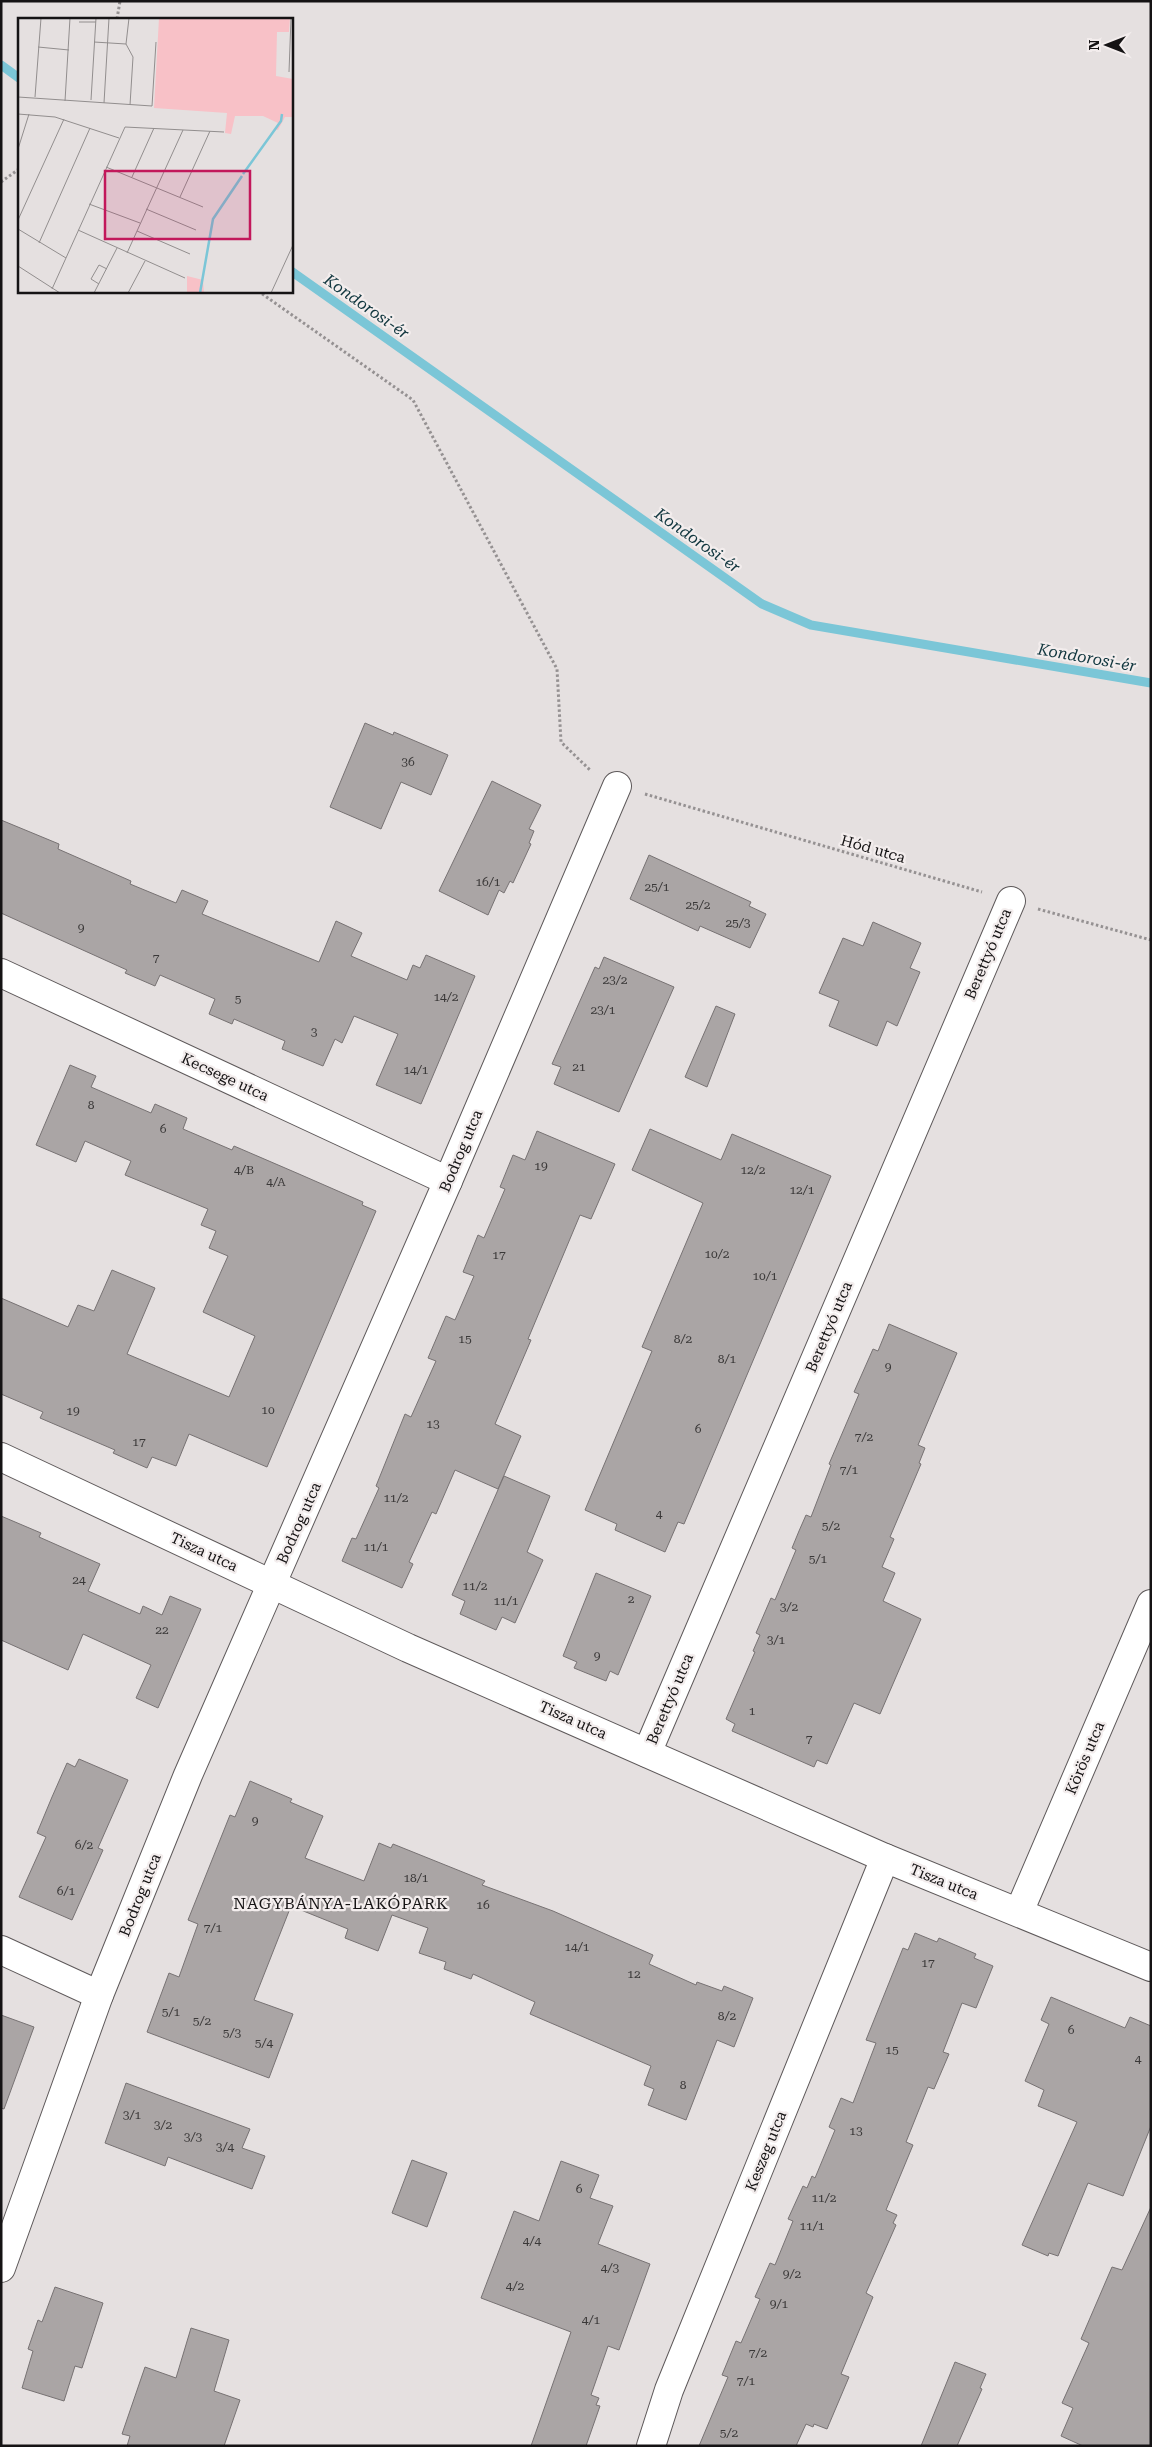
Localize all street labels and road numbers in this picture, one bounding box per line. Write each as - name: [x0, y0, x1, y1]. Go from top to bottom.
- street label: Hód utca: [839, 831, 907, 867]
- street label: Berettyó utca: [961, 906, 1015, 1002]
- street label: Kecsege utca: [179, 1049, 271, 1105]
- street label: Bodrog utca: [436, 1107, 486, 1195]
- street label: Berettyó utca: [802, 1279, 856, 1375]
- street label: Bodrog utca: [273, 1479, 325, 1567]
- street label: Tisza utca: [167, 1529, 241, 1575]
- street label: Berettyó utca: [643, 1651, 697, 1747]
- street label: Tisza utca: [536, 1697, 610, 1743]
- street label: Körös utca: [1062, 1719, 1108, 1797]
- street label: Bodrog utca: [115, 1851, 165, 1939]
- street label: Tisza utca: [907, 1860, 981, 1904]
- street label: Keszeg utca: [742, 2108, 790, 2194]

